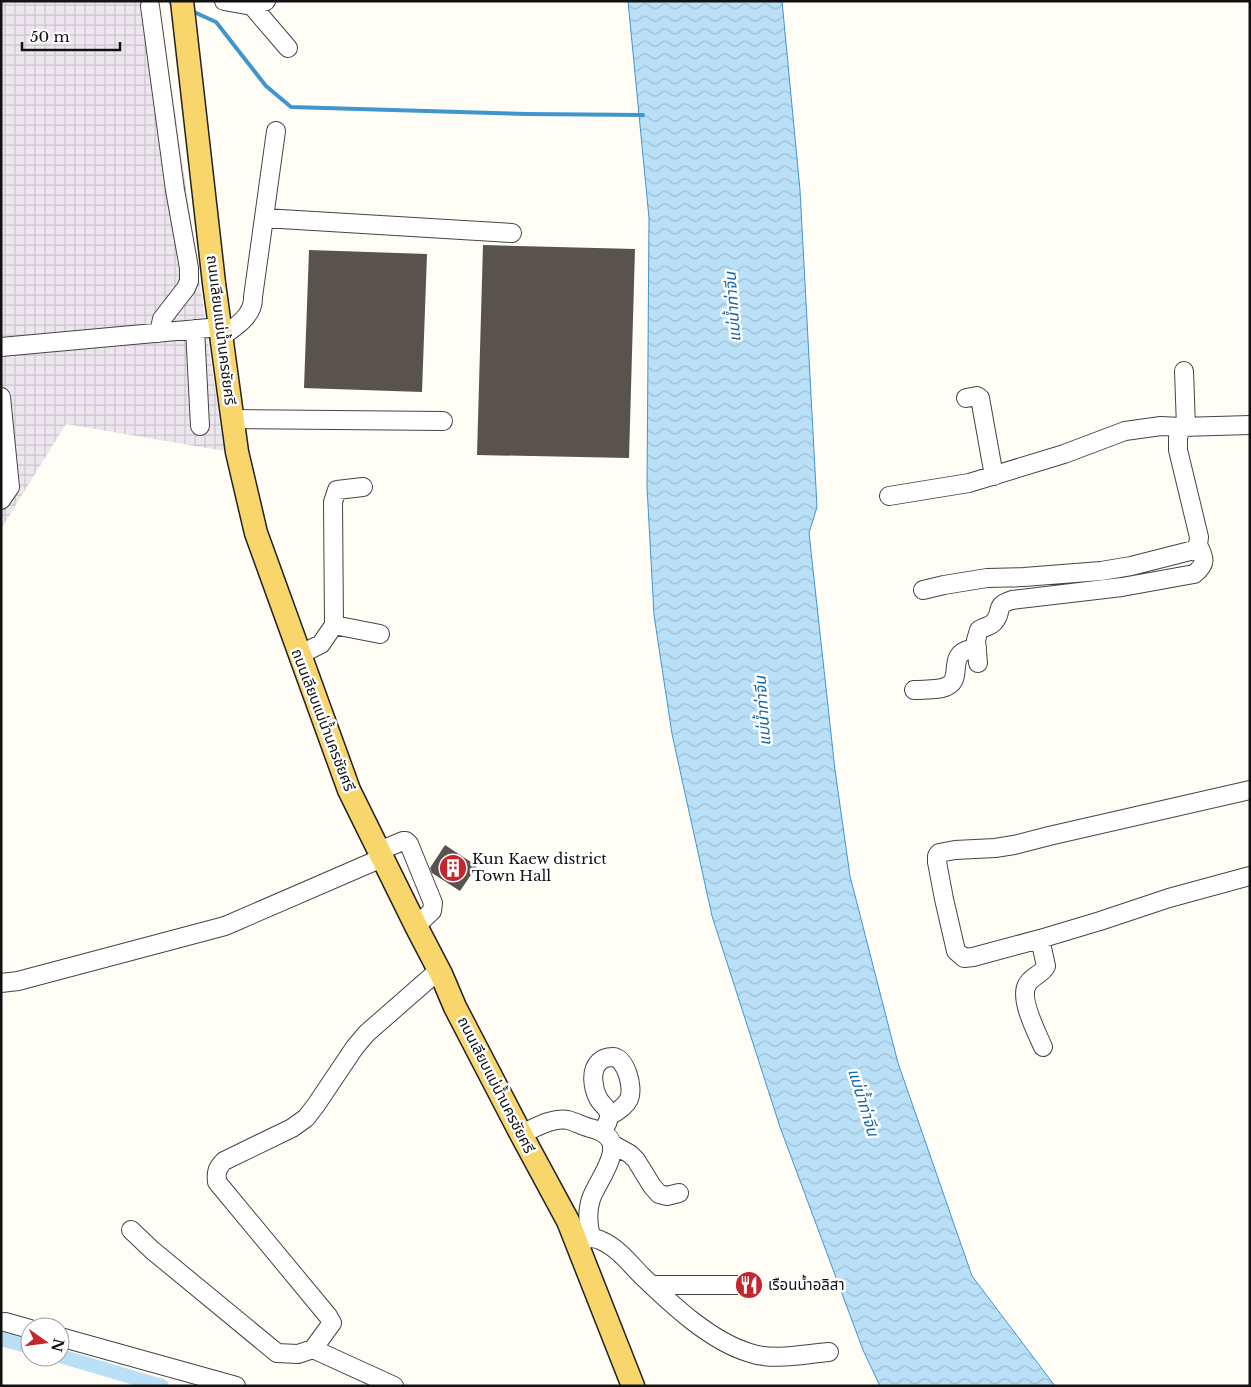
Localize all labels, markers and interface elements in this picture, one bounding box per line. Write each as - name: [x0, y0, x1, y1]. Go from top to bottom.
- scale bar: [22, 20, 120, 52]
- text: 50 m: [30, 27, 70, 46]
- street label: ถนนเลียบแม่น้ำนครชัยศรี: [203, 254, 241, 406]
- water label: แม่น้ำท่าจีน: [719, 270, 744, 343]
- street label: ถนนเลียบแม่น้ำนครชัยศรี: [288, 646, 360, 794]
- water label: แม่น้ำท่าจีน: [749, 674, 774, 747]
- place label: Kun Kaew district Town Hall: [472, 849, 607, 885]
- building icon: Kun Kaew district Town Hall: [438, 853, 468, 883]
- street label: ถนนเลียบแม่น้ำนครชัยศรี: [454, 1013, 540, 1156]
- water label: แม่น้ำท่าจีน: [844, 1065, 885, 1139]
- restaurant icon: เรือนน้ำอลิสา: [734, 1270, 764, 1300]
- place label: เรือนน้ำอลิสา: [768, 1274, 845, 1294]
- north arrow: [20, 1317, 70, 1367]
- text: N: [47, 1337, 68, 1354]

